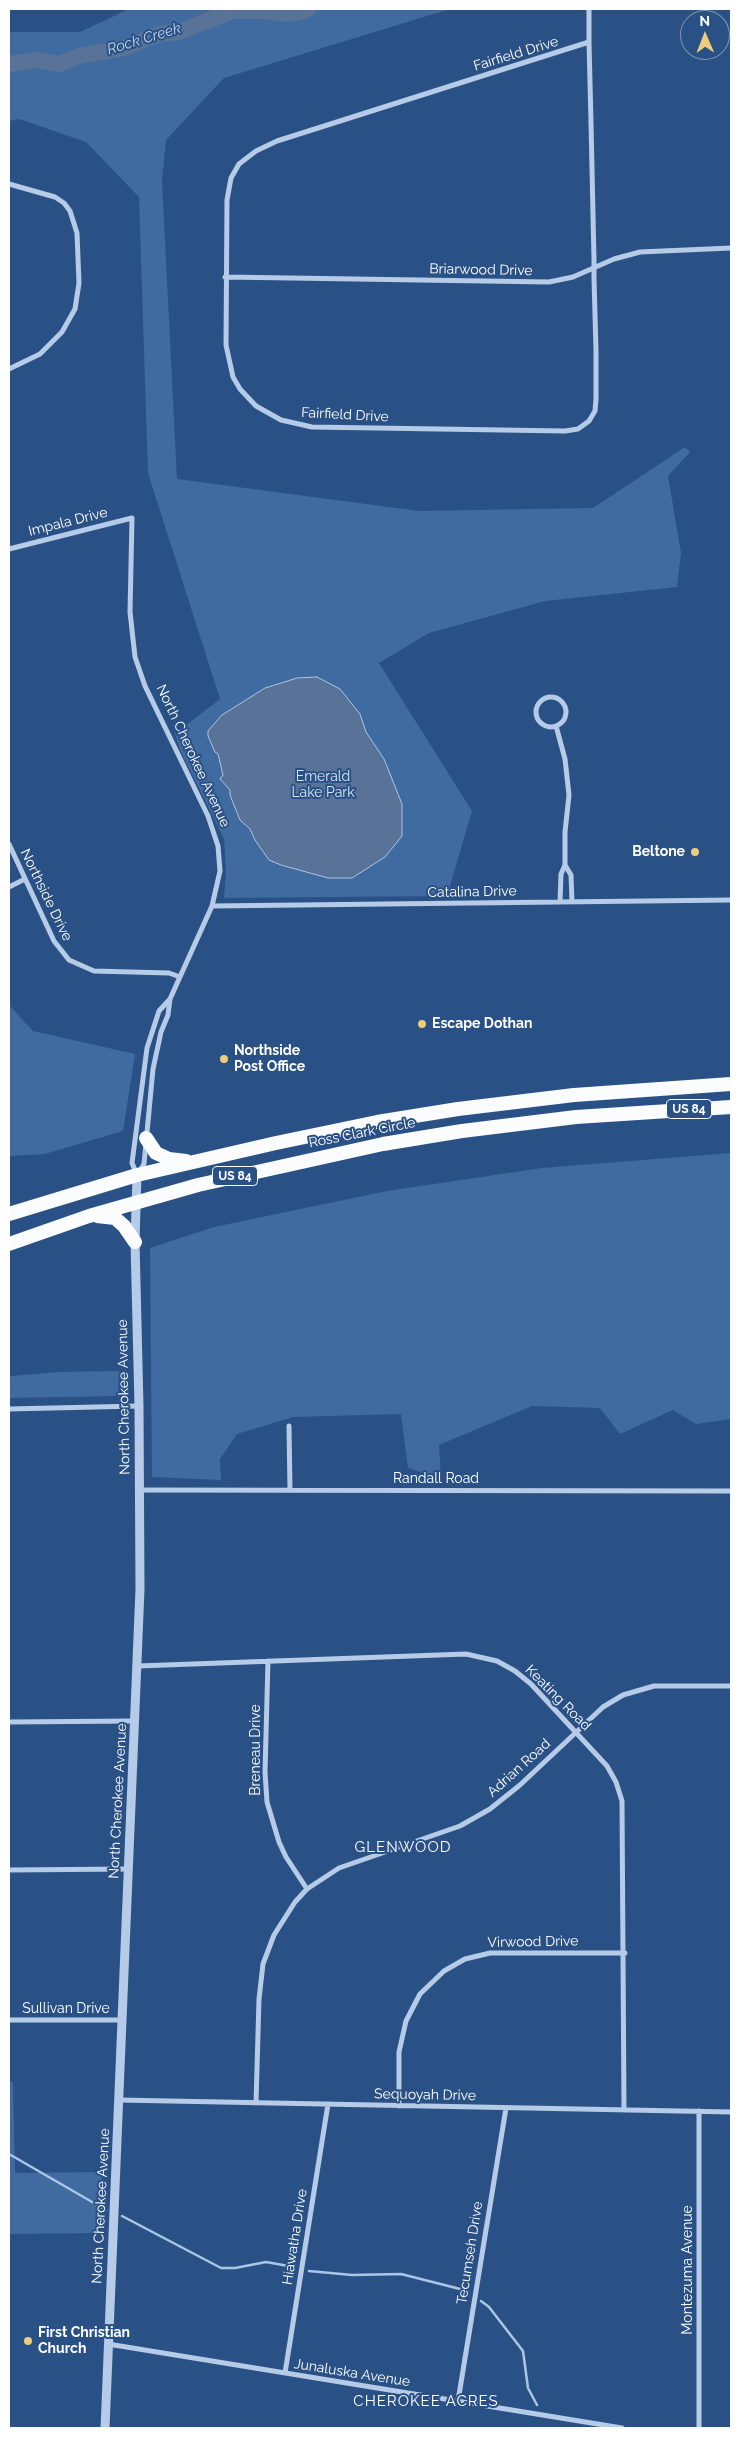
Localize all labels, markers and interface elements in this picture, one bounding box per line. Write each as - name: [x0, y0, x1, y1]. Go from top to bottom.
- north arrow: [680, 10, 730, 60]
- text: N: [699, 13, 710, 29]
- water label: Rock Creek: [105, 19, 183, 59]
- street label: Fairfield Drive: [472, 33, 560, 75]
- street label: Briarwood Drive: [429, 261, 533, 279]
- street label: Fairfield Drive: [301, 404, 389, 426]
- street label: Impala Drive: [27, 504, 109, 540]
- street label: North Cherokee Avenue: [153, 682, 233, 830]
- park label: Emerald Lake Park: [291, 769, 355, 802]
- place label: Beltone: [632, 844, 685, 860]
- street label: Northside Drive: [16, 846, 76, 944]
- marker: Beltone: [689, 846, 701, 858]
- street label: Catalina Drive: [427, 883, 517, 901]
- place label: Escape Dothan: [432, 1016, 533, 1032]
- marker: Escape Dothan: [416, 1018, 428, 1030]
- place label: Northside Post Office: [234, 1043, 305, 1076]
- marker: Northside Post Office: [218, 1053, 230, 1065]
- road number: US 84: [666, 1100, 712, 1118]
- street label: Ross Clark Circle: [307, 1114, 417, 1152]
- road number: US 84: [212, 1166, 258, 1186]
- street label: North Cherokee Avenue: [114, 1319, 134, 1475]
- street label: Randall Road: [393, 1471, 479, 1487]
- street label: Keating Road: [522, 1662, 594, 1734]
- street label: Breneau Drive: [248, 1704, 264, 1796]
- street label: North Cherokee Avenue: [106, 1723, 130, 1879]
- street label: Adrian Road: [484, 1735, 554, 1801]
- district label: GLENWOOD: [354, 1838, 452, 1856]
- street label: Virwood Drive: [487, 1933, 579, 1951]
- street label: Sullivan Drive: [22, 2001, 110, 2017]
- street label: Sequoyah Drive: [374, 2086, 476, 2104]
- street label: North Cherokee Avenue: [89, 2128, 113, 2284]
- street label: Hiawatha Drive: [279, 2188, 311, 2286]
- street label: Tecumseh Drive: [454, 2200, 486, 2306]
- street label: Montezuma Avenue: [680, 2205, 696, 2335]
- place label: First Christian Church: [38, 2325, 130, 2358]
- marker: First Christian Church: [22, 2335, 34, 2347]
- street label: Junaluska Avenue: [293, 2356, 411, 2390]
- district label: CHEROKEE ACRES: [352, 2392, 500, 2410]

